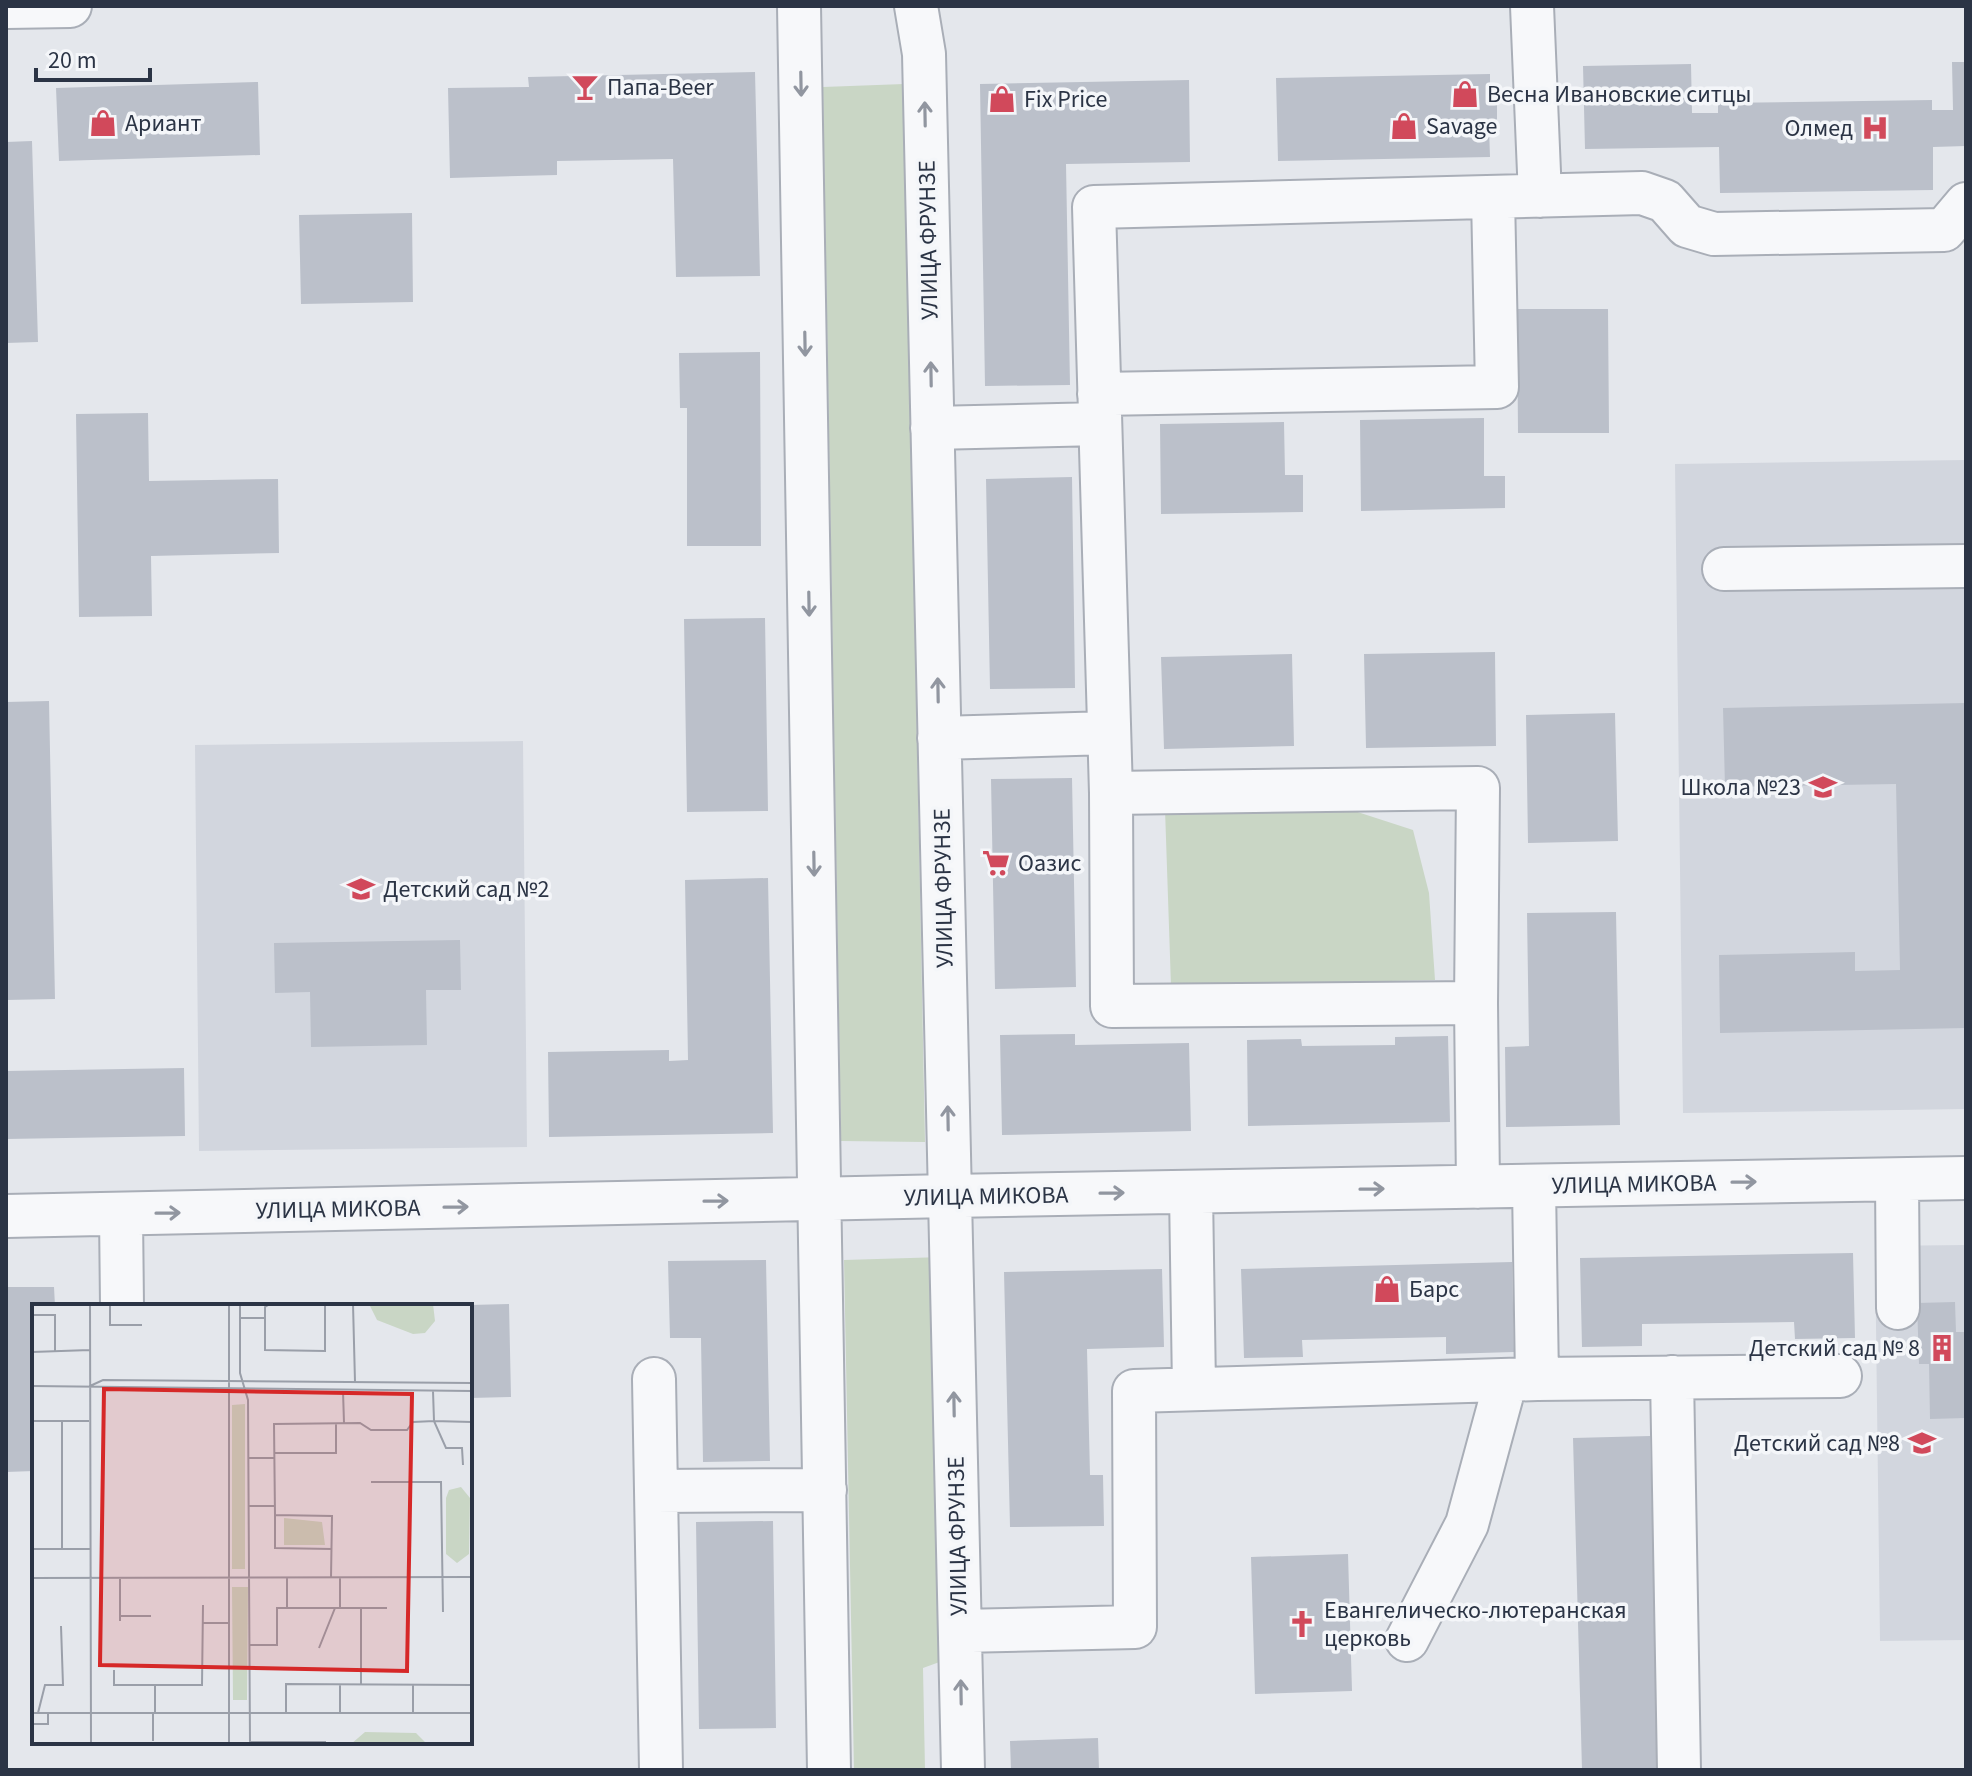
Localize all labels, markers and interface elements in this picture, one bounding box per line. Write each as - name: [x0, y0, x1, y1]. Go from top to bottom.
- scale bar: [36, 32, 150, 82]
- text: 20 m: [48, 43, 97, 78]
- place label: Папа-Beer: [607, 70, 714, 105]
- one-way arrow: [793, 70, 808, 97]
- bar icon: Папа-Beer: [570, 72, 600, 102]
- place label: Весна Ивановские ситцы: [1487, 77, 1751, 112]
- shop icon: Весна Ивановские ситцы: [1450, 79, 1480, 109]
- place label: Fix Price: [1024, 82, 1107, 117]
- shop icon: Fix Price: [987, 84, 1017, 114]
- one-way arrow: [917, 101, 933, 128]
- place label: Ариант: [125, 106, 202, 141]
- shop icon: Ариант: [88, 108, 118, 138]
- place label: Savage: [1426, 109, 1497, 144]
- shop icon: Savage: [1389, 111, 1419, 141]
- place label: Олмед: [1785, 111, 1853, 146]
- hospital icon: Олмед: [1860, 113, 1890, 143]
- street label: УЛИЦА ФРУНЗЕ: [910, 160, 947, 320]
- one-way arrow: [797, 330, 813, 357]
- one-way arrow: [923, 361, 939, 388]
- one-way arrow: [802, 590, 817, 617]
- one-way arrow: [930, 677, 946, 704]
- place label: Школа №23: [1681, 770, 1801, 805]
- school or university icon: Школа №23: [1808, 772, 1838, 802]
- street label: УЛИЦА ФРУНЗЕ: [925, 808, 962, 968]
- place label: Оазис: [1018, 846, 1082, 881]
- supermarket icon: Оазис: [981, 848, 1011, 878]
- one-way arrow: [806, 850, 822, 877]
- place label: Детский сад №2: [383, 872, 549, 907]
- school or university icon: Детский сад №2: [346, 874, 376, 904]
- one-way arrow: [940, 1105, 956, 1132]
- street label: УЛИЦА МИКОВА: [1551, 1166, 1717, 1203]
- one-way arrow: [1730, 1174, 1757, 1190]
- street label: УЛИЦА МИКОВА: [903, 1178, 1069, 1215]
- one-way arrow: [1358, 1181, 1385, 1196]
- one-way arrow: [1098, 1185, 1125, 1201]
- street label: УЛИЦА МИКОВА: [255, 1191, 421, 1228]
- one-way arrow: [702, 1193, 729, 1209]
- one-way arrow: [442, 1199, 469, 1214]
- one-way arrow: [154, 1205, 181, 1220]
- place label: Барс: [1409, 1272, 1459, 1307]
- shop icon: Барс: [1372, 1274, 1402, 1304]
- inset map: [32, 1304, 472, 1744]
- place label: Детский сад № 8: [1749, 1331, 1920, 1366]
- building icon: Детский сад № 8: [1927, 1333, 1957, 1363]
- one-way arrow: [947, 1391, 962, 1418]
- place label: Детский сад №8: [1734, 1426, 1900, 1461]
- school or university icon: Детский сад №8: [1907, 1428, 1937, 1458]
- street label: УЛИЦА ФРУНЗЕ: [939, 1456, 976, 1616]
- place label: Евангелическо-лютеранская церковь: [1324, 1593, 1627, 1656]
- church icon: Евангелическо-лютеранская церковь: [1287, 1609, 1317, 1639]
- one-way arrow: [953, 1679, 969, 1706]

